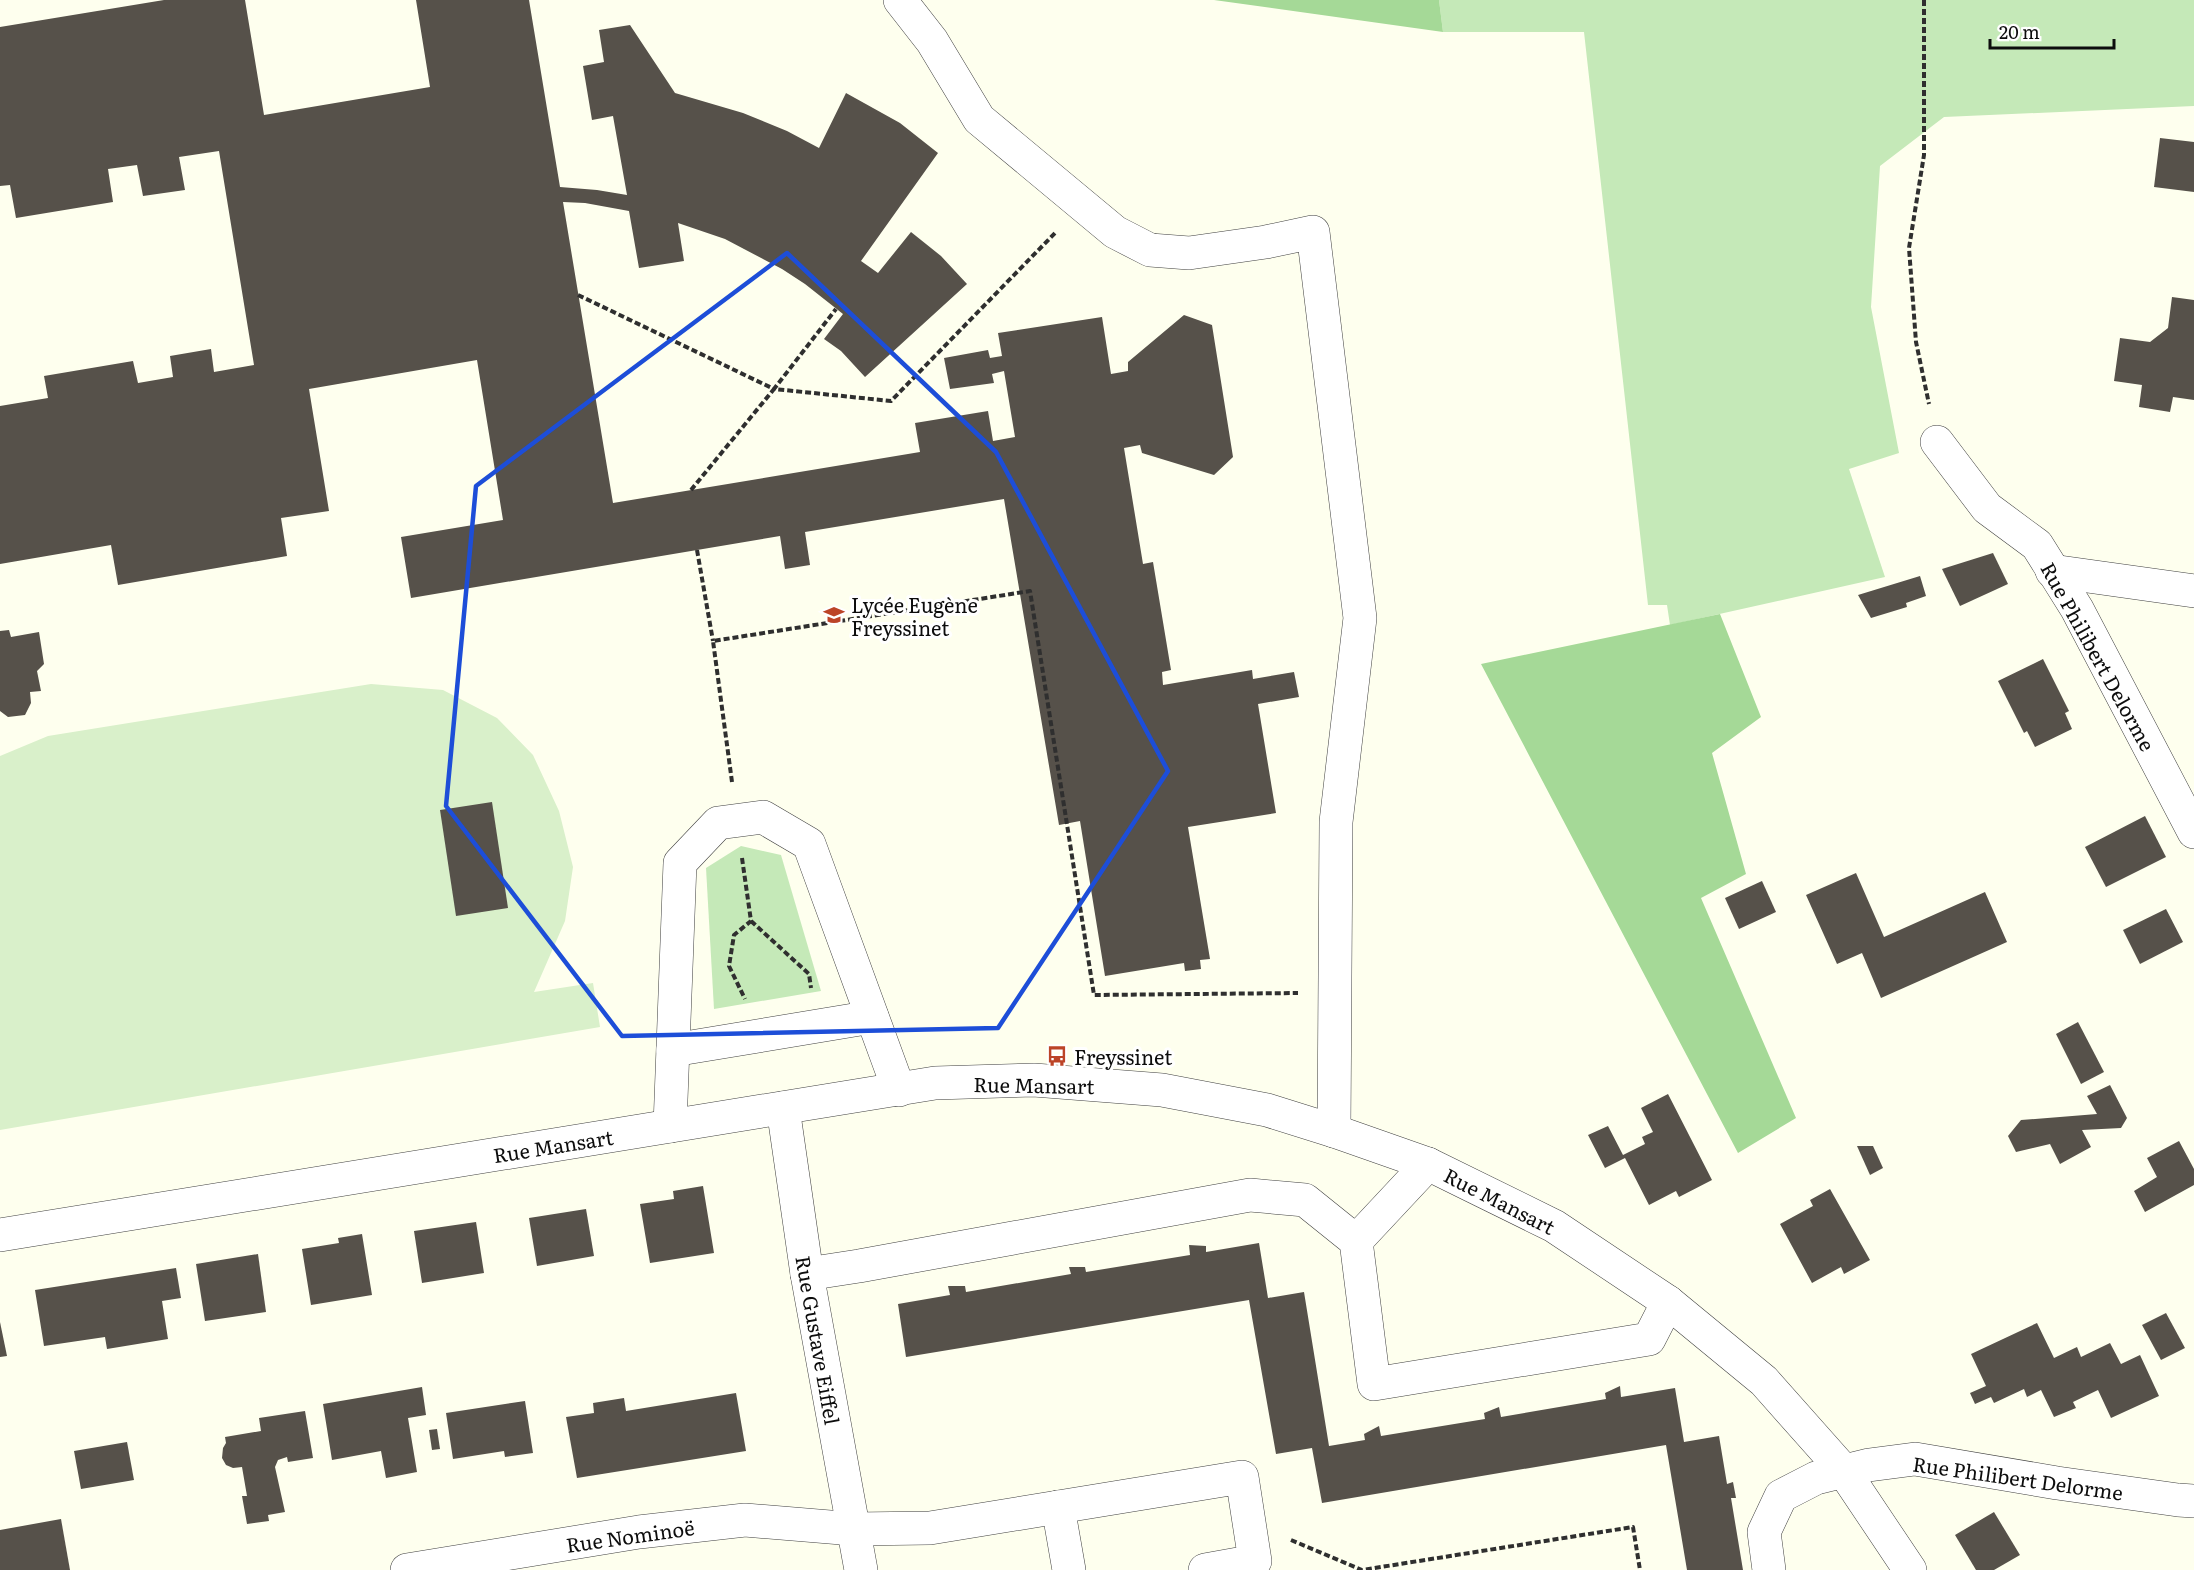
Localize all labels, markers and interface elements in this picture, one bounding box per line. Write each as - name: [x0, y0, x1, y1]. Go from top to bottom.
- scale bar: [1990, 12, 2114, 50]
- text: 20 m: [1999, 18, 2040, 45]
- street label: Rue Philibert Delorme: [2035, 556, 2163, 756]
- place label: Lycée Eugène Freyssinet: [851, 589, 978, 642]
- school or university icon: Lycée Eugène Freyssinet: [822, 603, 846, 627]
- place label: Freyssinet: [1074, 1041, 1172, 1071]
- bus stop icon: Freyssinet: [1045, 1044, 1069, 1068]
- street label: Rue Mansart: [973, 1068, 1095, 1100]
- street label: Rue Mansart: [491, 1121, 615, 1169]
- street label: Rue Mansart: [1439, 1159, 1561, 1241]
- street label: Rue Gustave Eiffel: [789, 1253, 849, 1427]
- street label: Rue Philibert Delorme: [1911, 1447, 2125, 1507]
- street label: Rue Nominoë: [564, 1511, 696, 1559]

